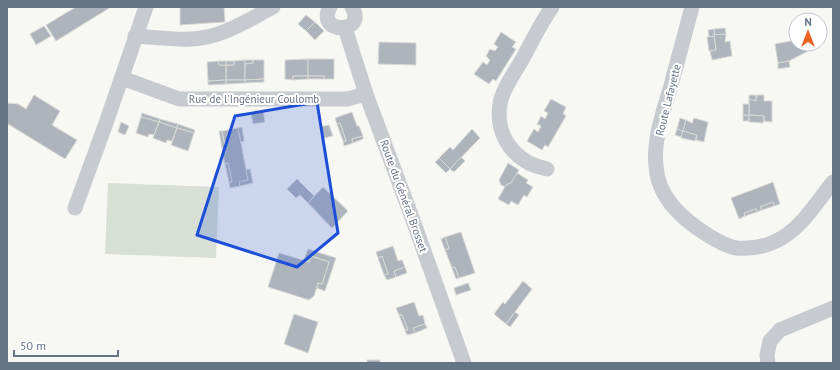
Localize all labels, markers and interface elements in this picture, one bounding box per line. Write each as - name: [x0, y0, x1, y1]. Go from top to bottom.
- north arrow: [788, 12, 828, 52]
- text: N: [804, 15, 812, 29]
- street label: Route Lafayette: [652, 62, 684, 137]
- street label: Rue de l'Ingénieur Coulomb: [189, 92, 319, 106]
- street label: Route du Général Brosset: [377, 138, 431, 254]
- scale bar: [14, 332, 118, 358]
- text: 50 m: [20, 338, 46, 353]

